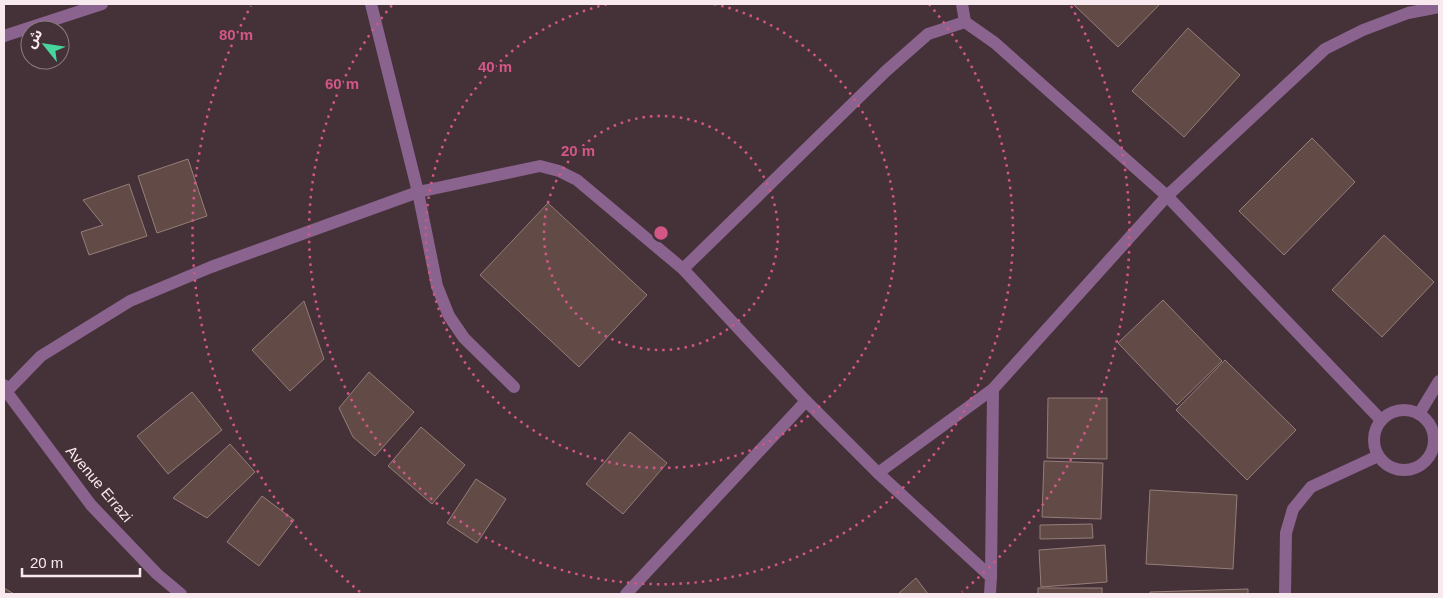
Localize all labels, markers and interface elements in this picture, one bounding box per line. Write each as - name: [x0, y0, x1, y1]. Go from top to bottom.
- north arrow: [20, 20, 70, 70]
- text: ش: [22, 26, 45, 51]
- text: 80 m: [219, 26, 253, 43]
- text: 40 m: [478, 58, 512, 75]
- text: 60 m: [325, 75, 359, 92]
- text: 20 m: [561, 142, 595, 159]
- centre of rings: [652, 224, 670, 242]
- street label: Avenue Errazi: [63, 442, 136, 525]
- scale bar: [22, 546, 140, 578]
- text: 20 m: [30, 554, 63, 571]

